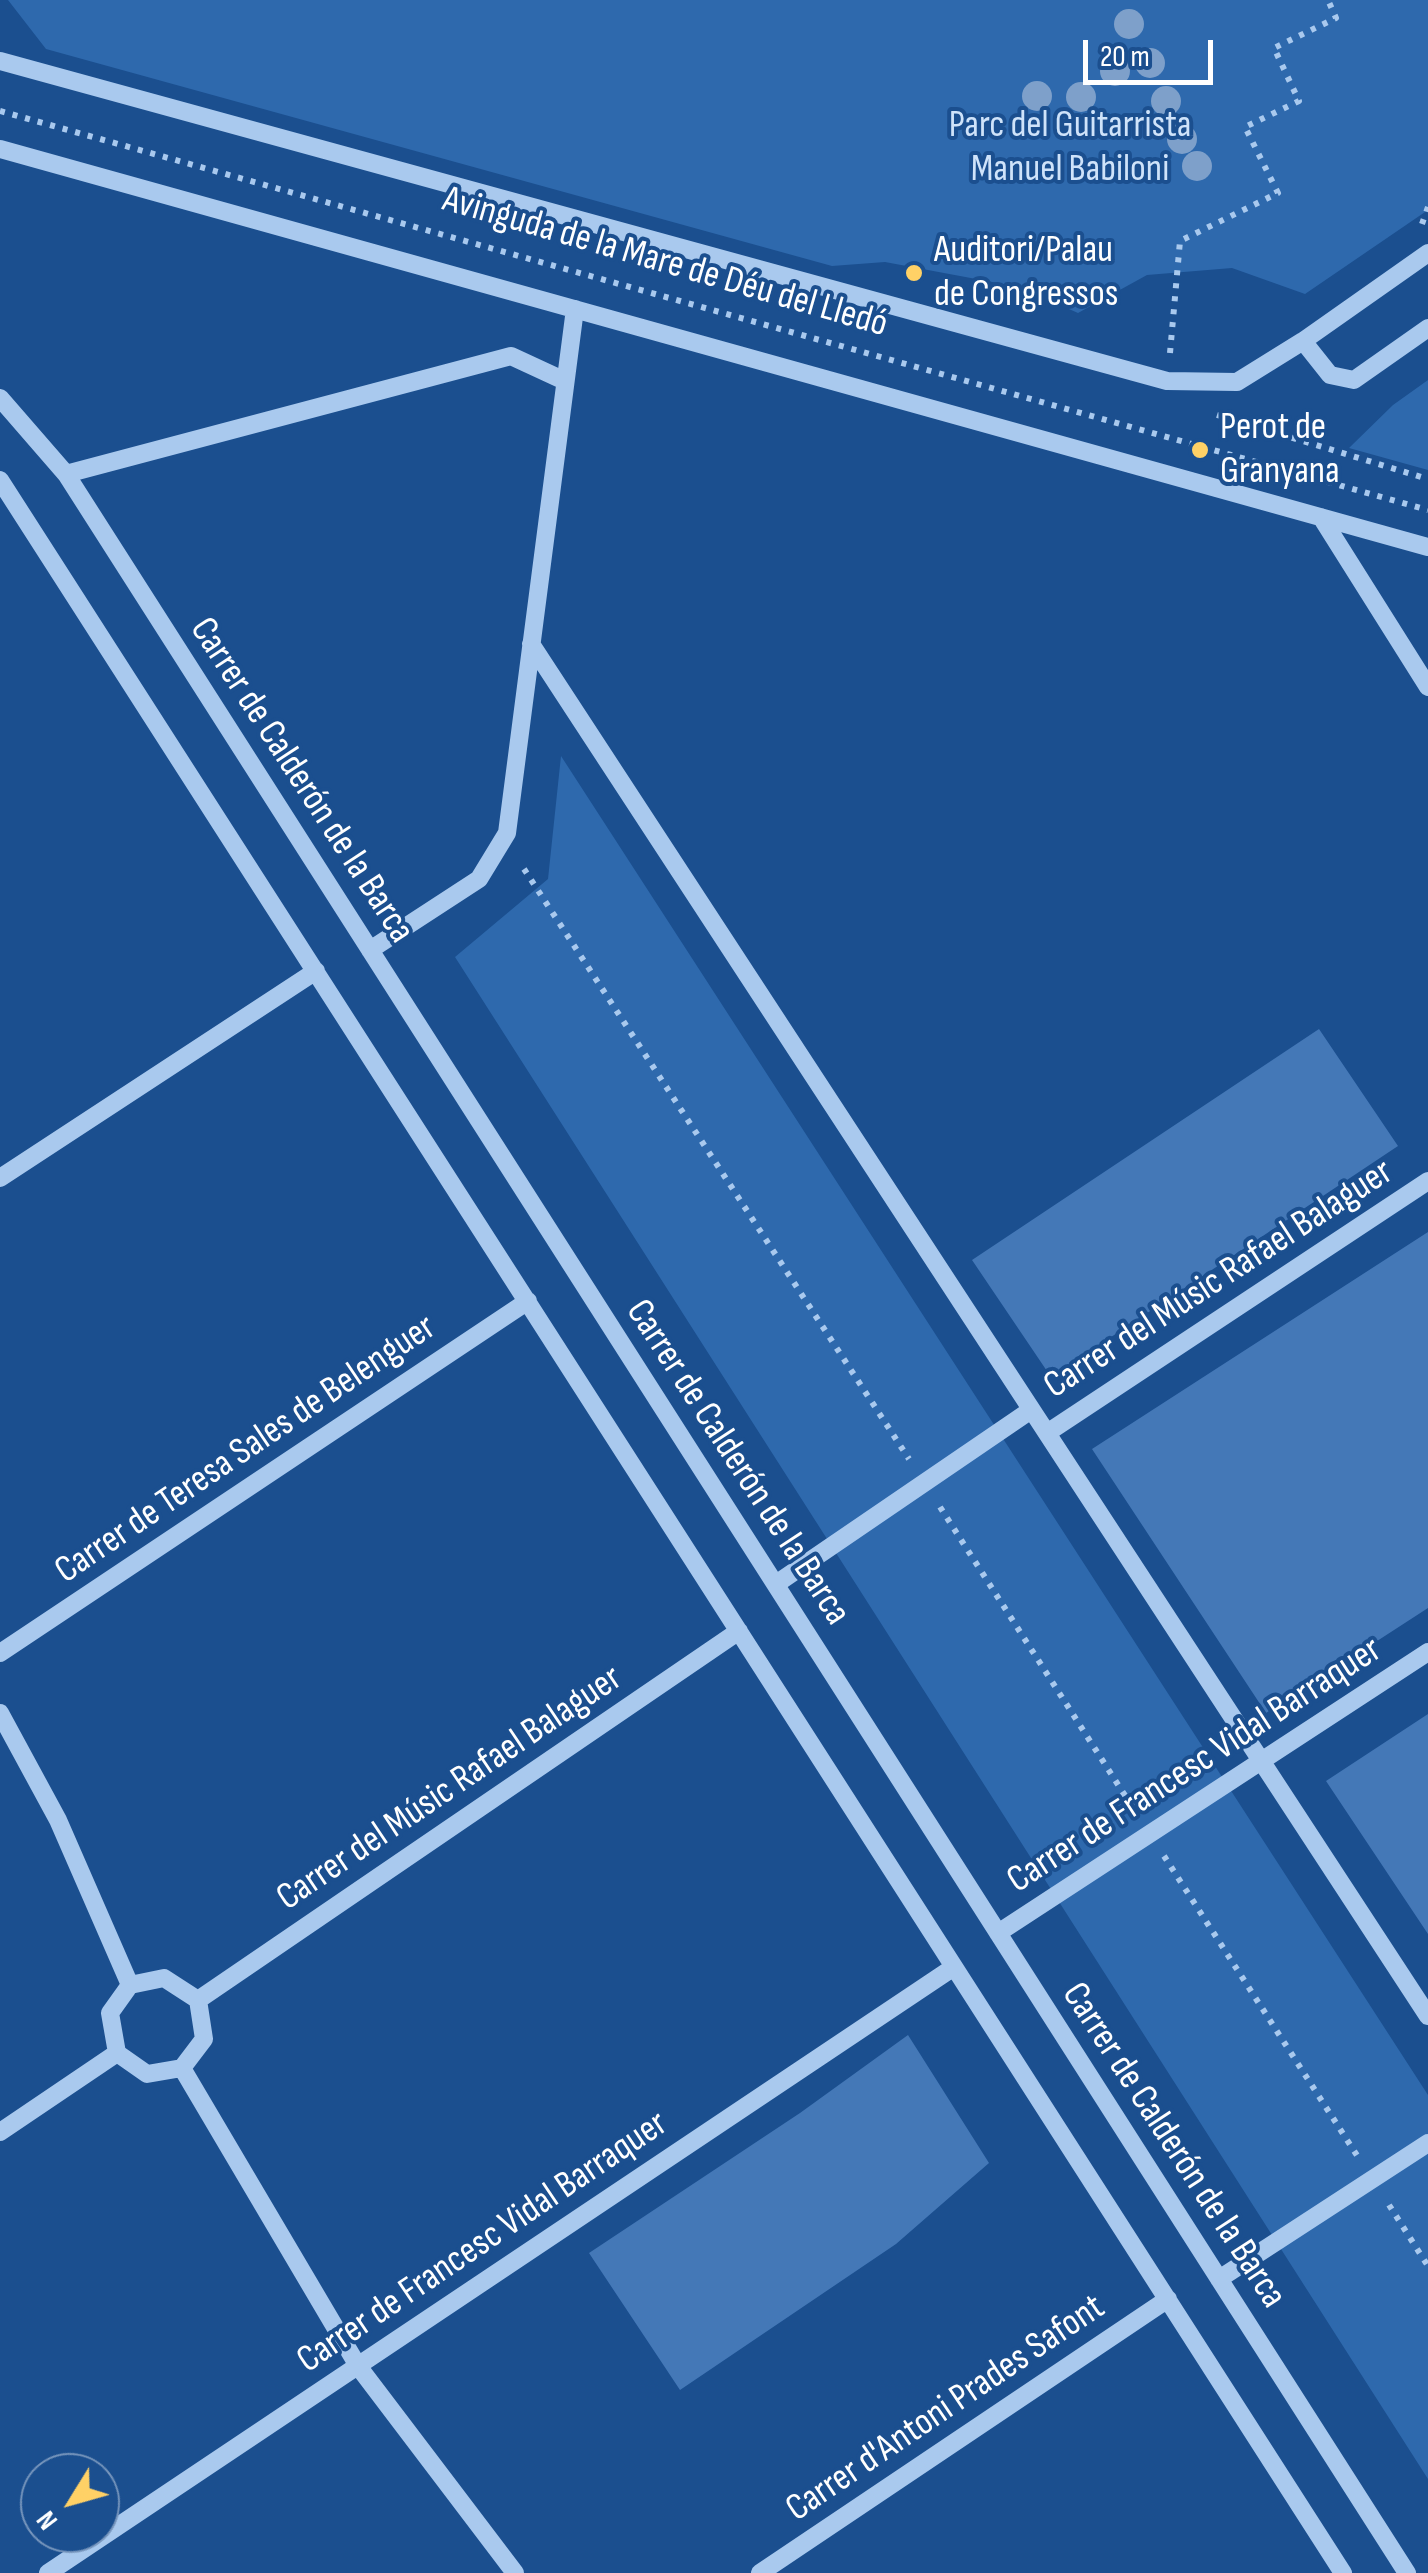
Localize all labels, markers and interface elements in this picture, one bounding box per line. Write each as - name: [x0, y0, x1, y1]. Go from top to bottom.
- scale bar: [1088, 20, 1218, 82]
- text: 20 m: [1100, 39, 1150, 75]
- park label: Parc del Guitarrista Manuel Babiloni: [949, 103, 1191, 192]
- street label: Avinguda de la Mare de Déu del Lledó: [437, 178, 893, 348]
- place label: Auditori/Palau de Congressos: [934, 228, 1118, 318]
- marker: Auditori/Palau de Congressos: [903, 262, 925, 284]
- place label: Perot de Granyana: [1220, 405, 1340, 494]
- marker: Perot de Granyana: [1189, 439, 1211, 461]
- street label: Carrer de Calderón de la Barca: [179, 610, 423, 952]
- street label: Carrer del Músic Rafael Balaguer: [1036, 1150, 1402, 1410]
- street label: Carrer de Calderón de la Barca: [615, 1292, 859, 1634]
- street label: Carrer de Teresa Sales de Belenguer: [47, 1306, 445, 1594]
- street label: Carrer de Francesc Vidal Barraquer: [999, 1628, 1391, 1904]
- street label: Carrer del Músic Rafael Balaguer: [269, 1656, 631, 1922]
- street label: Carrer de Calderón de la Barca: [1051, 1975, 1295, 2317]
- street label: Carrer de Francesc Vidal Barraquer: [289, 2102, 677, 2384]
- street label: Carrer d'Antoni Prades Safont: [778, 2285, 1114, 2533]
- north arrow: [20, 2453, 120, 2553]
- text: N: [30, 2504, 65, 2536]

